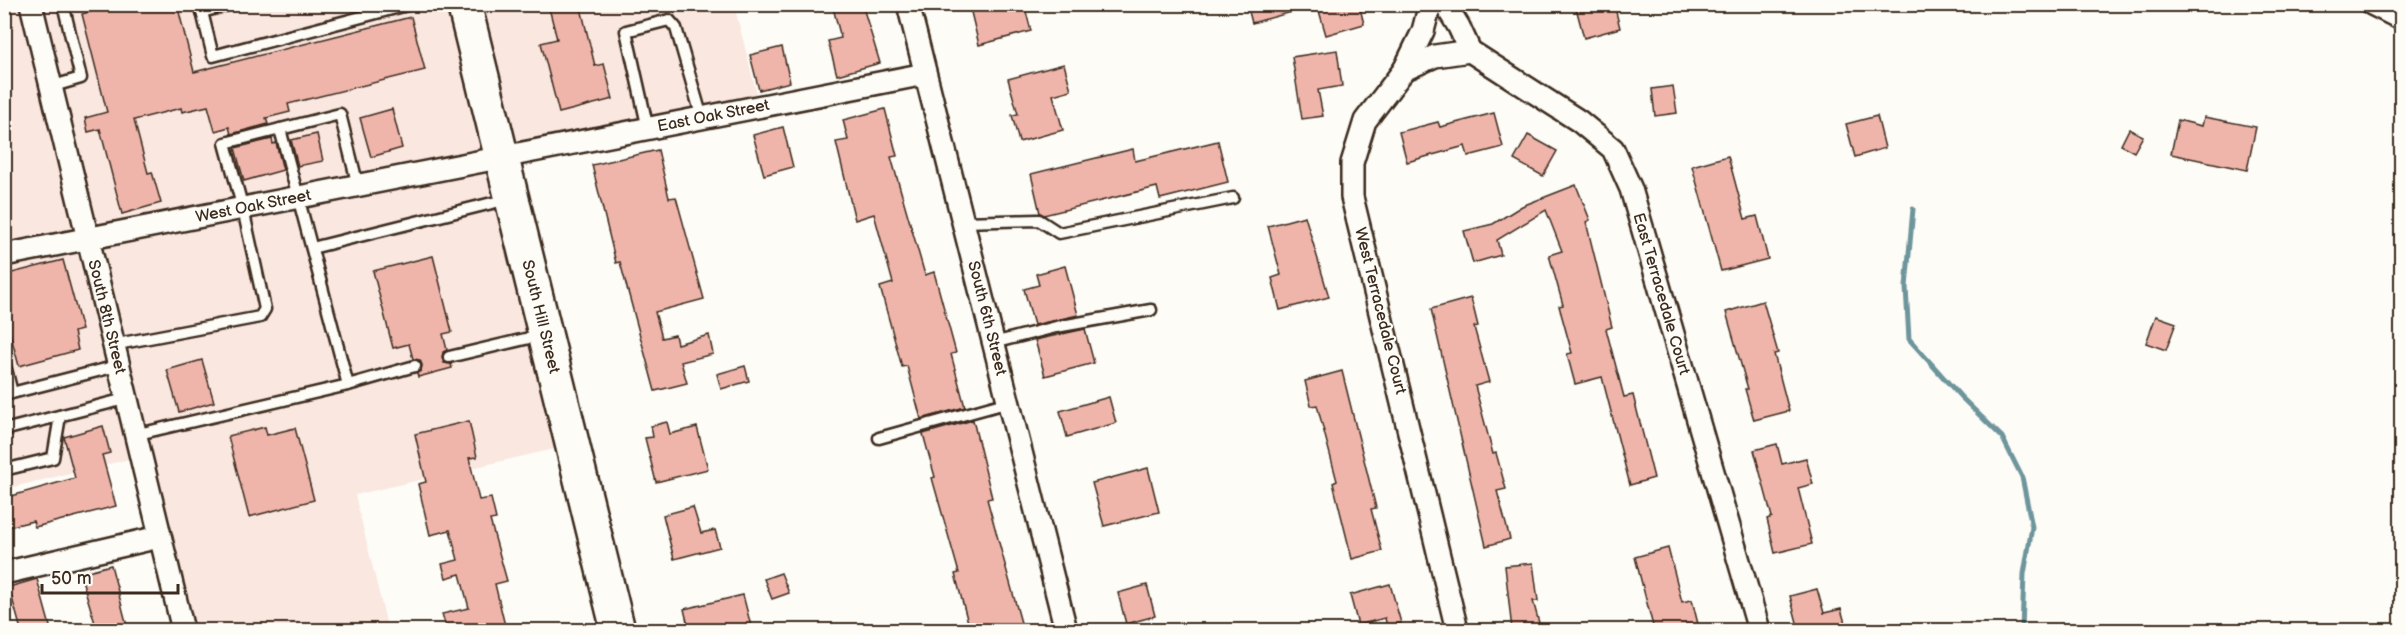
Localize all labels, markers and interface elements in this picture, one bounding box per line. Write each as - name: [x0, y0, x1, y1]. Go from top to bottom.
- street label: East Oak Street: [656, 95, 771, 136]
- street label: West Oak Street: [194, 185, 313, 227]
- street label: East Terracedale Court: [1629, 211, 1694, 377]
- street label: West Terracedale Court: [1350, 226, 1410, 396]
- street label: South 8th Street: [84, 258, 130, 376]
- street label: South Hill Street: [518, 258, 564, 375]
- street label: South 6th Street: [964, 259, 1011, 377]
- scale bar: [42, 557, 178, 595]
- text: 50 m: [51, 568, 92, 589]

